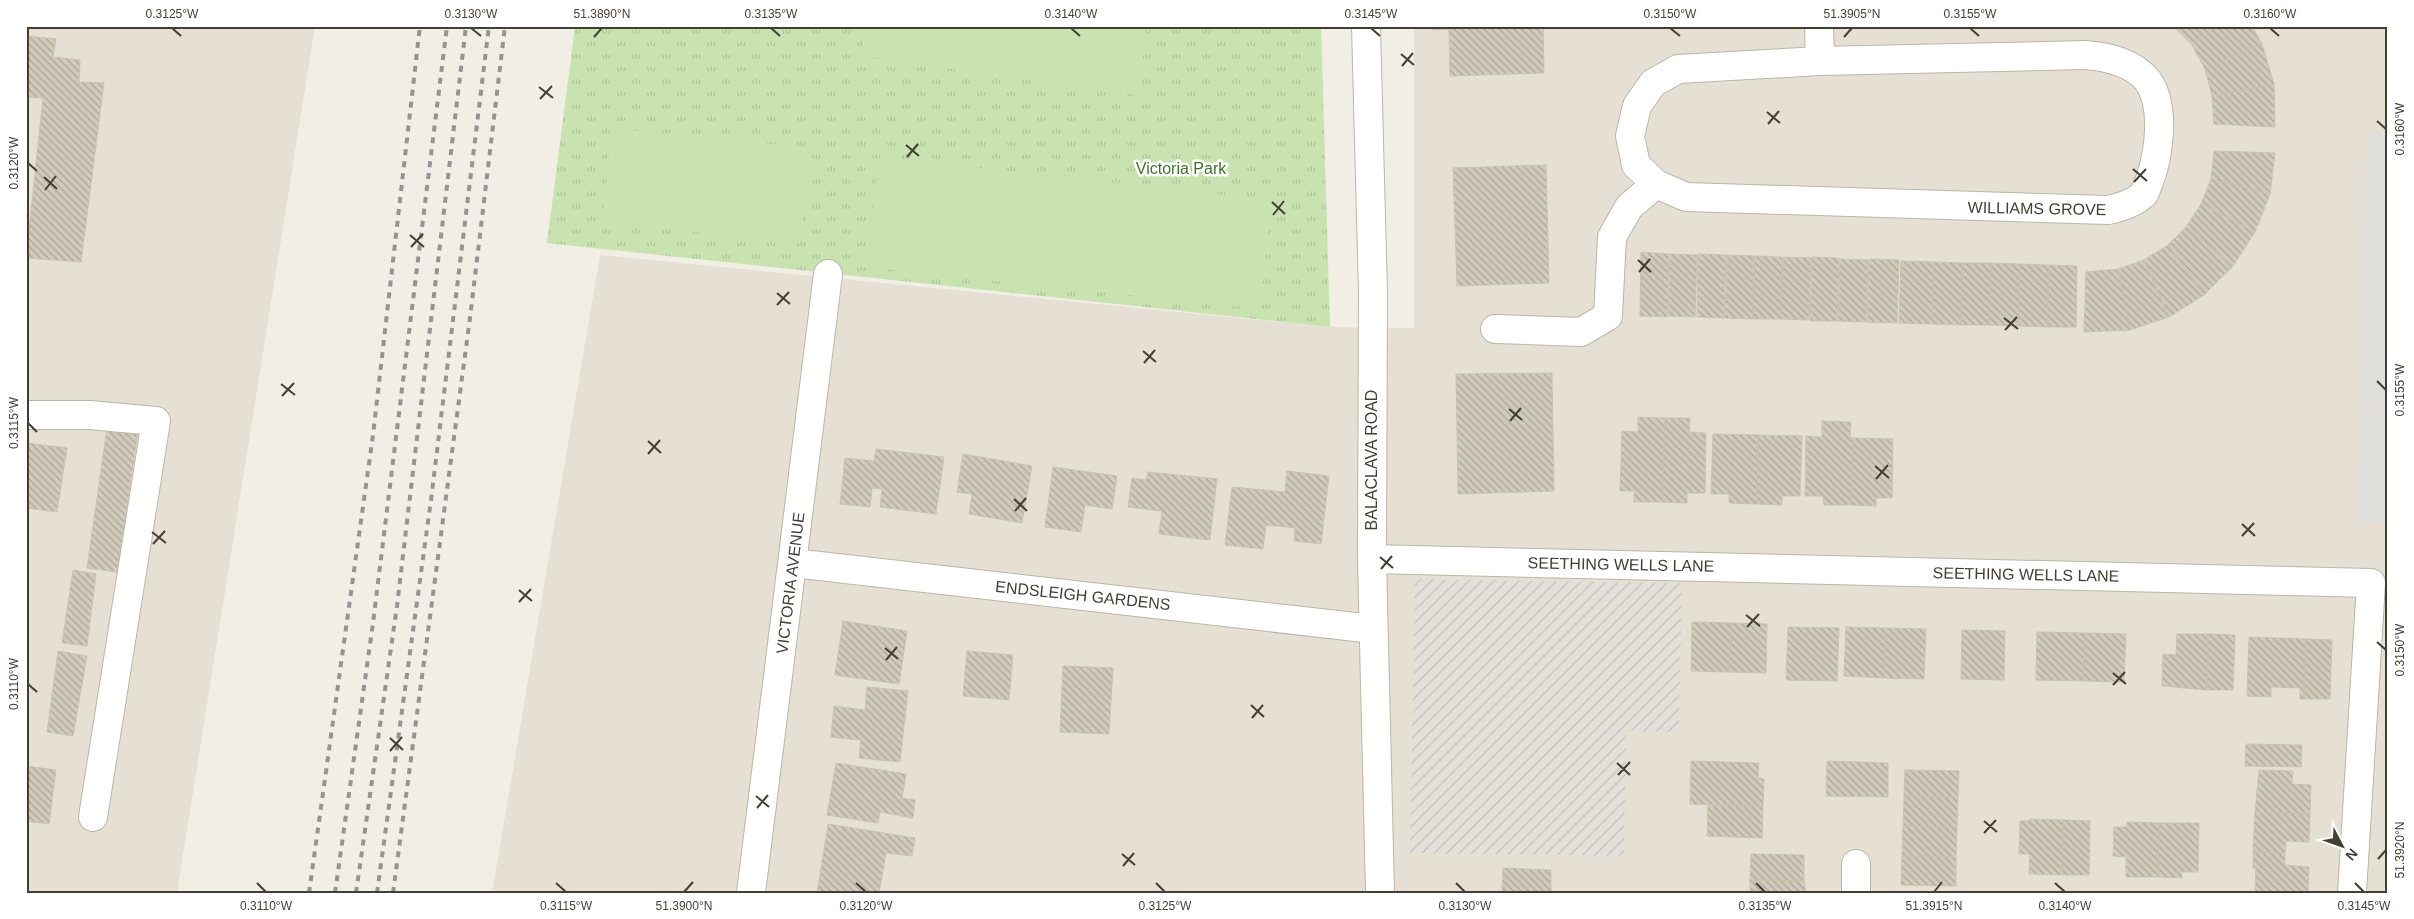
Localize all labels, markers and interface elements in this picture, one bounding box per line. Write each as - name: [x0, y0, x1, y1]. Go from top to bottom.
- text: 0.3125°W: [146, 7, 199, 21]
- text: 0.3130°W: [445, 7, 498, 21]
- text: 51.3890°N: [574, 7, 630, 21]
- text: 0.3135°W: [745, 7, 798, 21]
- text: 0.3140°W: [1045, 7, 1098, 21]
- text: 0.3145°W: [1345, 7, 1398, 21]
- text: 0.3150°W: [1644, 7, 1697, 21]
- text: 51.3905°N: [1824, 7, 1880, 21]
- text: 0.3155°W: [1944, 7, 1997, 21]
- text: 0.3160°W: [2244, 7, 2297, 21]
- text: 0.3160°W: [2393, 102, 2407, 155]
- text: 0.3120°W: [7, 136, 21, 189]
- park label: Victoria Park: [1136, 160, 1227, 177]
- street label: WILLIAMS GROVE: [1968, 199, 2106, 218]
- text: 0.3155°W: [2393, 363, 2407, 416]
- street label: BALACLAVA ROAD: [1363, 390, 1380, 530]
- text: 0.3115°W: [7, 396, 21, 449]
- street label: VICTORIA AVENUE: [773, 511, 808, 655]
- street label: SEETHING WELLS LANE: [1527, 554, 1714, 575]
- street label: SEETHING WELLS LANE: [1932, 564, 2119, 585]
- street label: ENDSLEIGH GARDENS: [995, 578, 1171, 613]
- text: 0.3150°W: [2393, 623, 2407, 676]
- text: 0.3110°W: [7, 657, 21, 710]
- north arrow: [2316, 822, 2366, 872]
- text: 51.3920°N: [2393, 822, 2407, 878]
- text: N: [2342, 845, 2361, 864]
- text: 0.3110°W: [240, 899, 293, 913]
- text: 0.3115°W: [540, 899, 593, 913]
- text: 51.3900°N: [656, 899, 712, 913]
- text: 0.3120°W: [840, 899, 893, 913]
- text: 0.3125°W: [1139, 899, 1192, 913]
- text: 0.3130°W: [1439, 899, 1492, 913]
- text: 0.3135°W: [1739, 899, 1792, 913]
- text: 51.3915°N: [1906, 899, 1962, 913]
- text: 0.3140°W: [2039, 899, 2092, 913]
- text: 0.3145°W: [2338, 899, 2391, 913]

